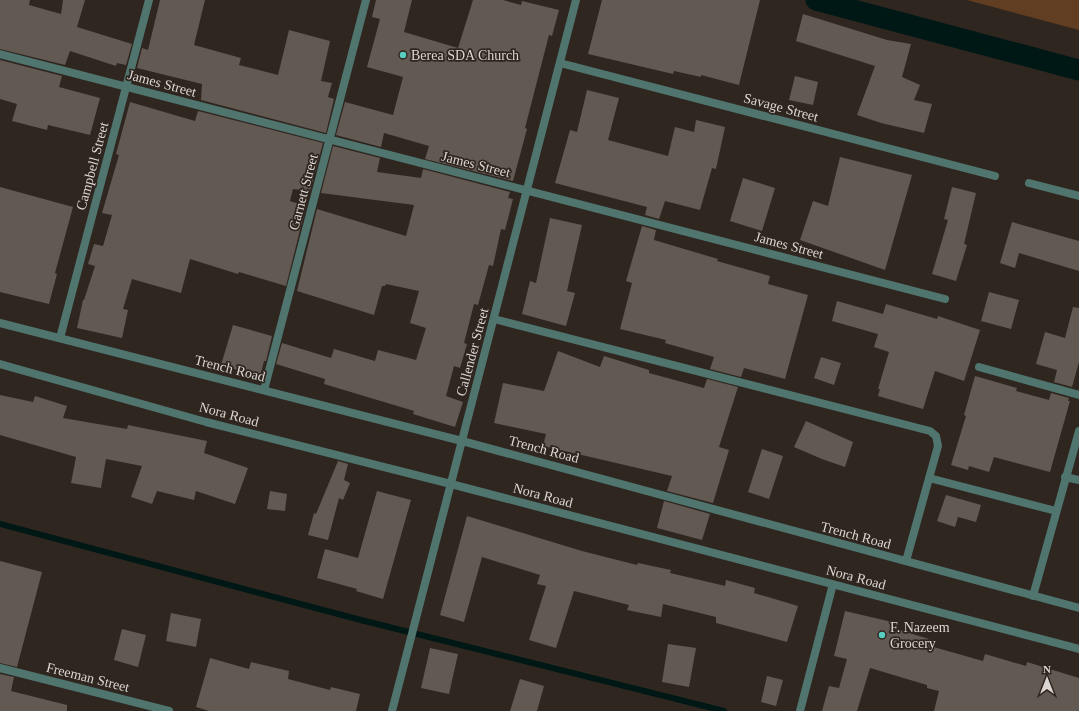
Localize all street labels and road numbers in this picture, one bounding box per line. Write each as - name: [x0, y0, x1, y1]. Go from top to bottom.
- street label: James Street: [126, 67, 198, 100]
- street label: Savage Street: [742, 90, 820, 125]
- street label: Campbell Street: [74, 120, 111, 212]
- street label: James Street: [440, 149, 512, 180]
- street label: Garnett Street: [286, 152, 321, 232]
- street label: James Street: [753, 229, 825, 262]
- street label: Callender Street: [454, 306, 491, 398]
- street label: Trench Road: [193, 352, 267, 384]
- street label: Nora Road: [197, 399, 260, 430]
- street label: Trench Road: [507, 433, 581, 466]
- street label: Nora Road: [511, 480, 574, 511]
- street label: Trench Road: [819, 519, 893, 552]
- street label: Nora Road: [824, 562, 887, 593]
- street label: Freeman Street: [45, 660, 131, 695]

